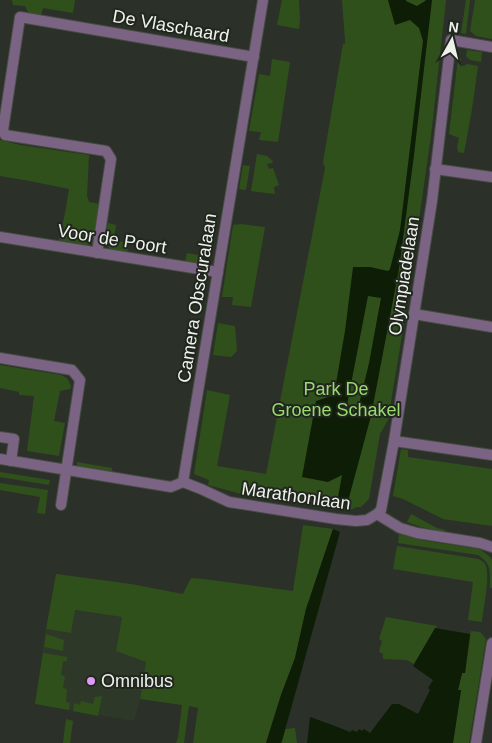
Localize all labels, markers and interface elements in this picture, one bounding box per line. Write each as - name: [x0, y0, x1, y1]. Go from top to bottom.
- street label: De Vlaschaard: [111, 6, 231, 46]
- north arrow: [427, 15, 477, 65]
- text: N: [448, 18, 460, 36]
- street label: Camera Obscuralaan: [174, 212, 220, 384]
- street label: Olympiadelaan: [385, 215, 423, 337]
- street label: Voor de Poort: [56, 221, 168, 257]
- park label: Park De Groene Schakel: [271, 379, 401, 420]
- street label: Marathonlaan: [240, 478, 352, 514]
- place label: Omnibus: [101, 671, 173, 691]
- marker: Omnibus: [85, 675, 97, 687]

